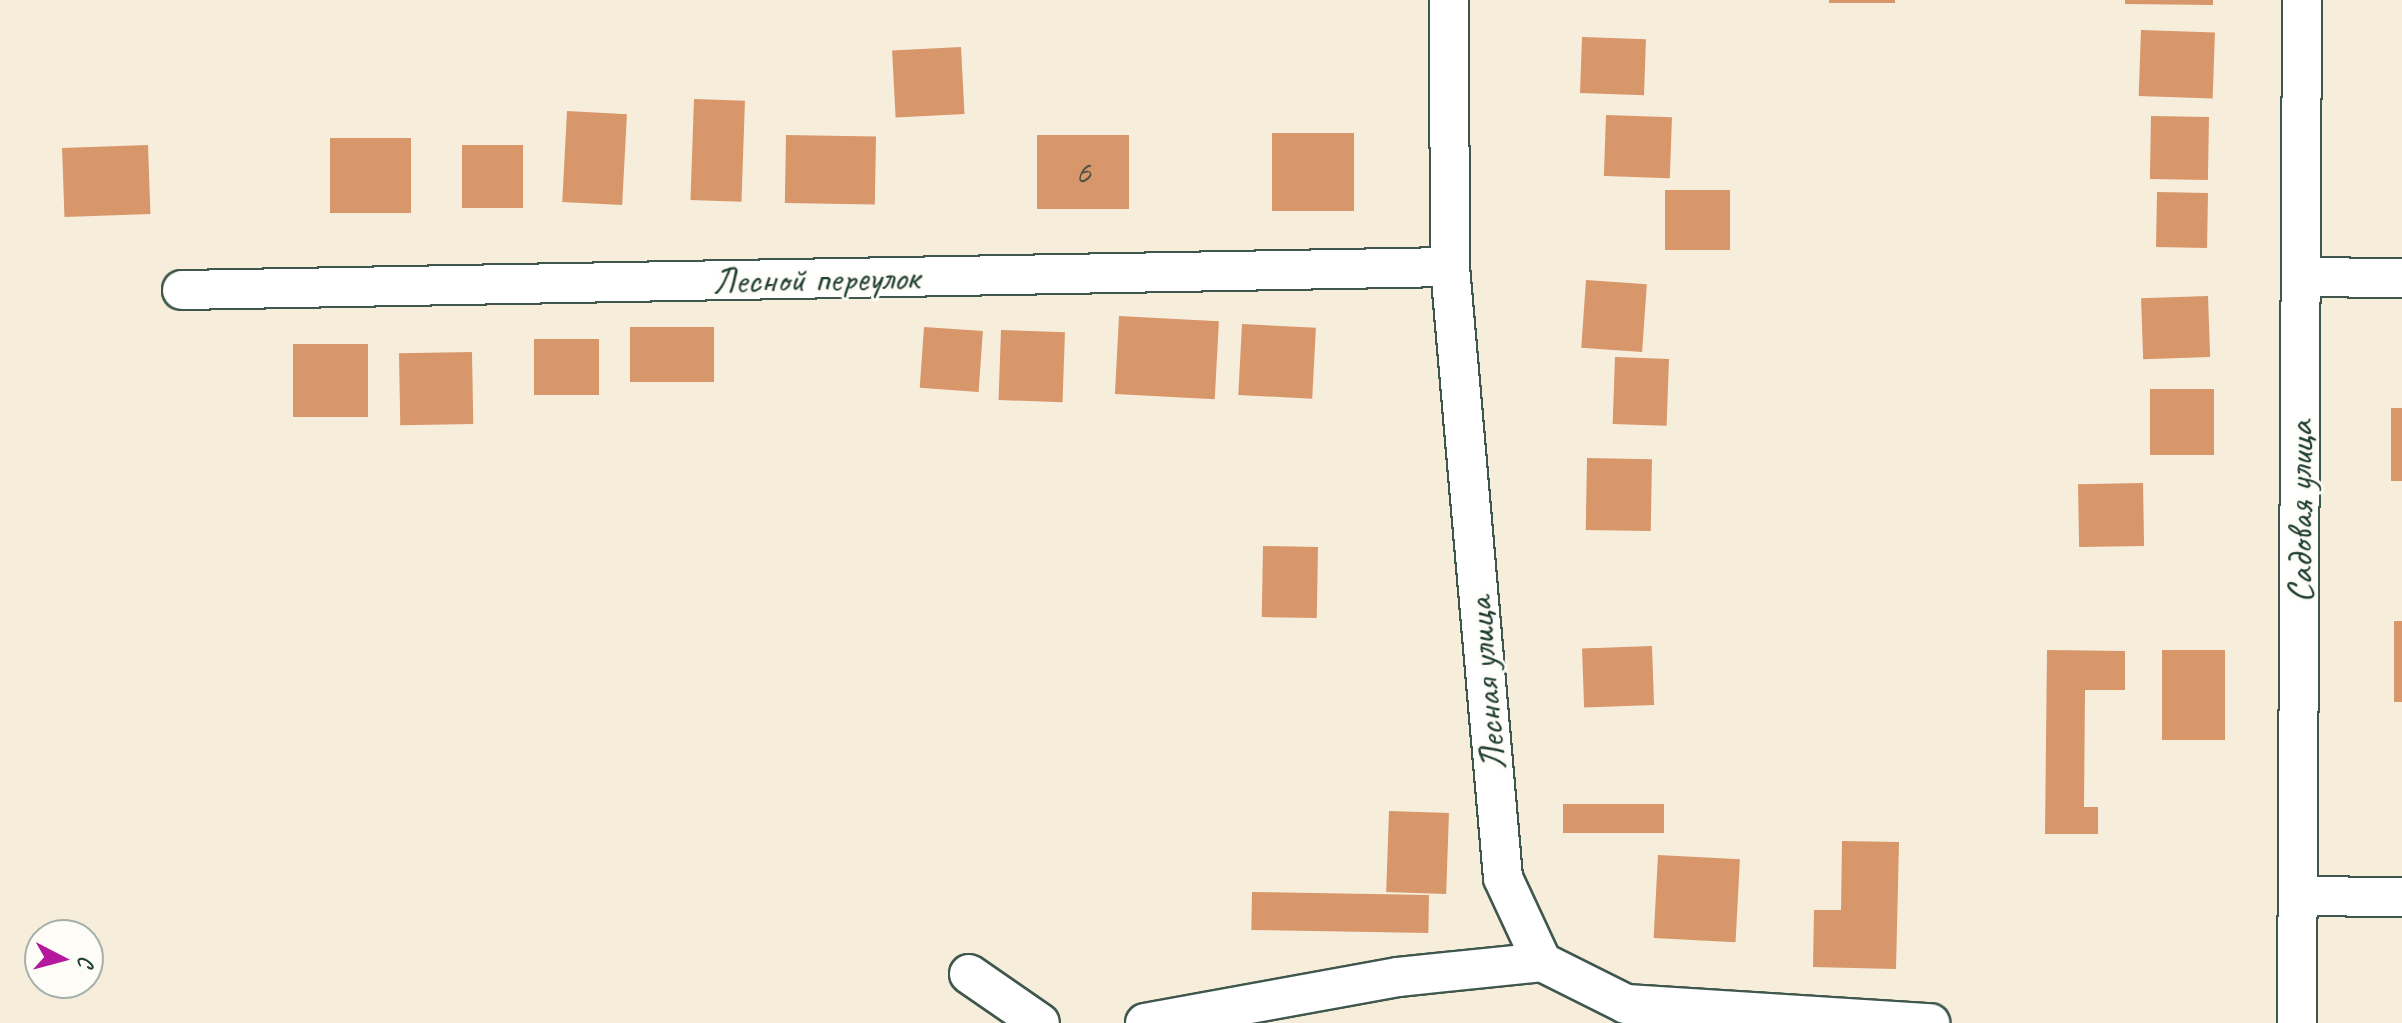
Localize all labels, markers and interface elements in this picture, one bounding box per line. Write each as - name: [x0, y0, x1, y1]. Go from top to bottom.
- house number: 6: [1075, 152, 1091, 192]
- street label: Лесной переулок: [712, 254, 920, 304]
- street label: Садовая улица: [2277, 420, 2323, 604]
- street label: Лесная улица: [1456, 595, 1516, 773]
- north arrow: [24, 919, 104, 999]
- text: С: [71, 954, 100, 968]

